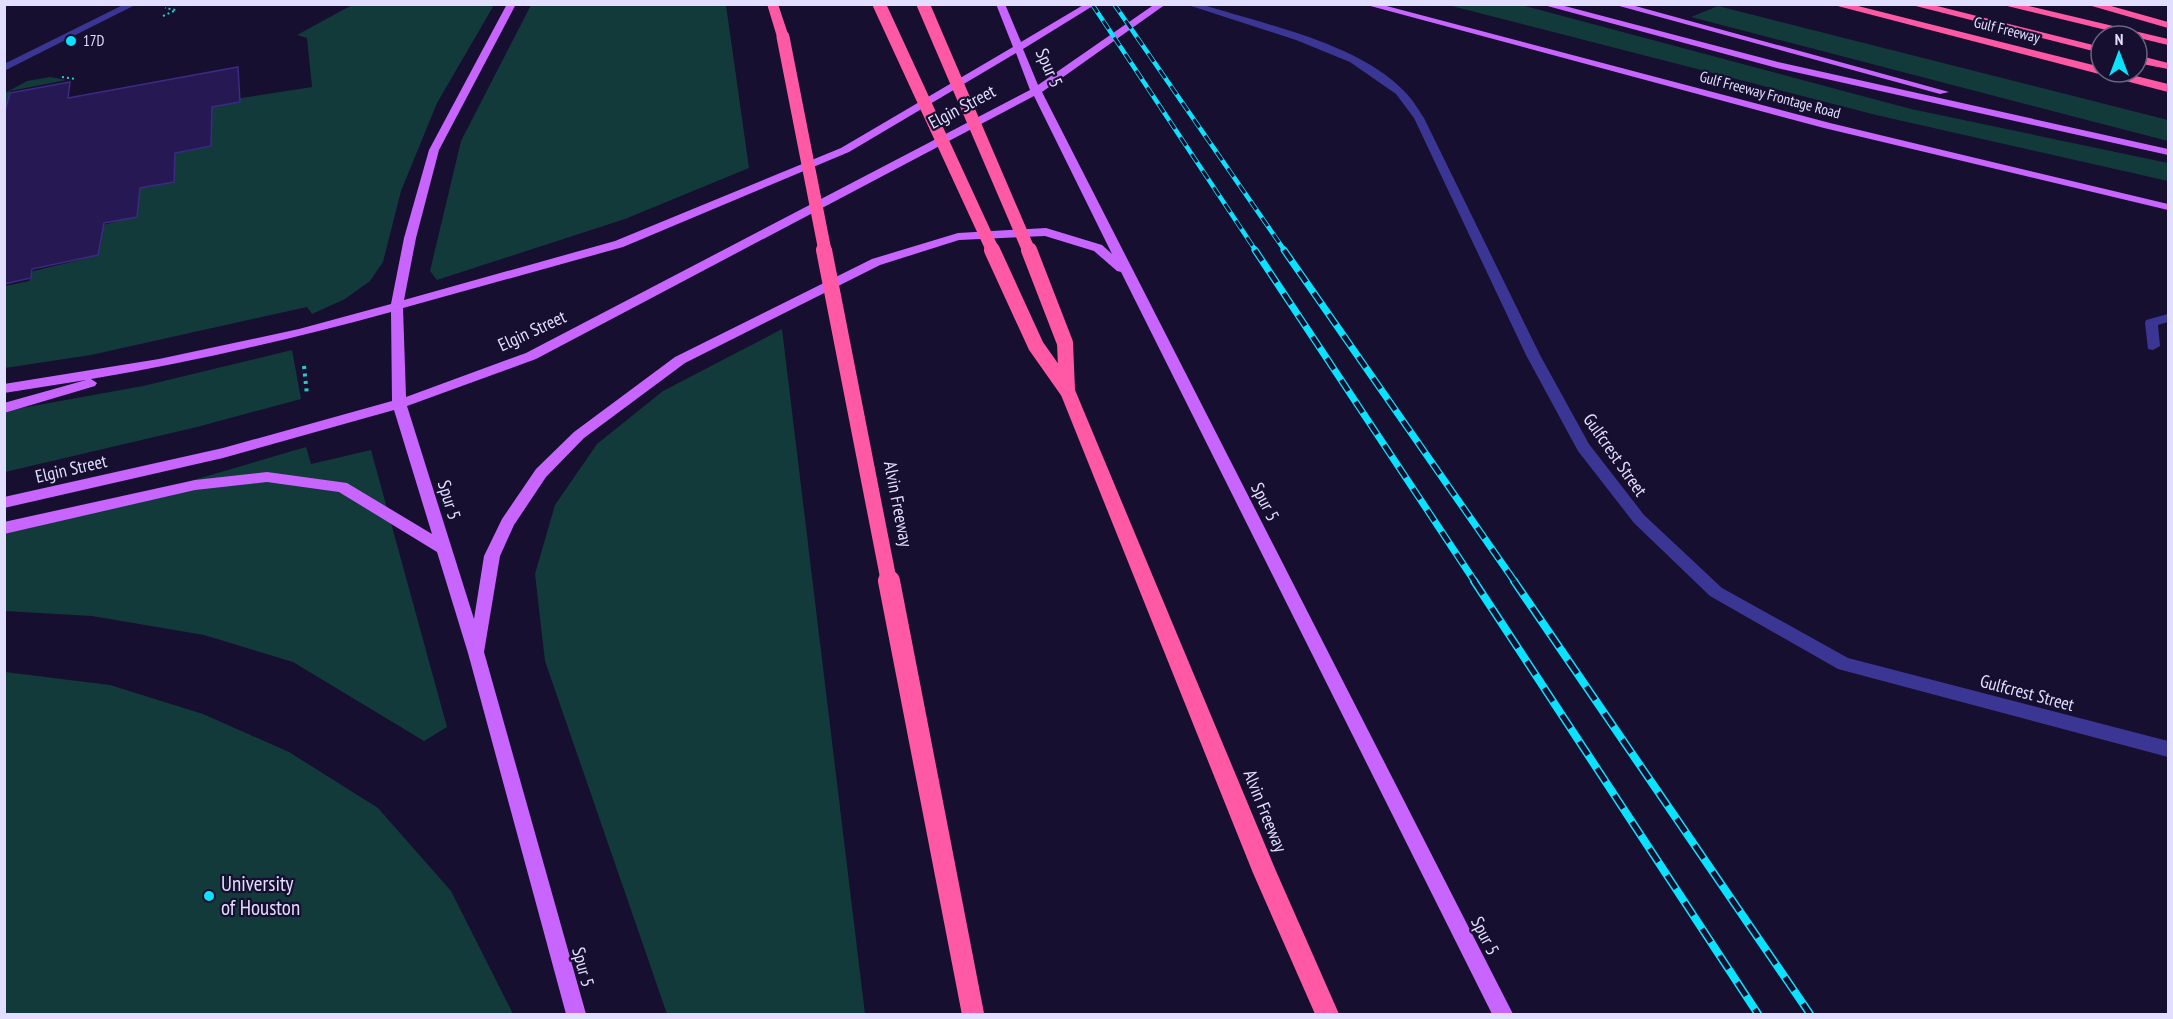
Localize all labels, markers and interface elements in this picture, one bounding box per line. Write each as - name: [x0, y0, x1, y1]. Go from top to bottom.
- street label: Gulf Freeway: [1972, 12, 2042, 47]
- north arrow: [2089, 24, 2149, 84]
- text: N: [2115, 29, 2123, 49]
- place label: 17D: [83, 31, 105, 50]
- marker: 17D: [64, 34, 78, 48]
- street label: Spur 5: [1031, 45, 1068, 91]
- street label: Gulf Freeway Frontage Road: [1698, 67, 1843, 122]
- street label: Elgin Street: [924, 79, 999, 134]
- street label: Elgin Street: [494, 305, 570, 356]
- street label: Gulfcrest Street: [1578, 409, 1652, 501]
- street label: Elgin Street: [33, 449, 109, 488]
- street label: Alvin Freeway: [879, 459, 918, 549]
- street label: Spur 5: [433, 477, 466, 522]
- street label: Spur 5: [1246, 479, 1285, 525]
- street label: Gulfcrest Street: [1978, 669, 2077, 716]
- street label: Alvin Freeway: [1239, 766, 1292, 856]
- place label: University of Houston: [221, 870, 300, 921]
- marker: University of Houston: [202, 889, 216, 903]
- street label: Spur 5: [1466, 913, 1505, 959]
- street label: Spur 5: [567, 944, 600, 989]

